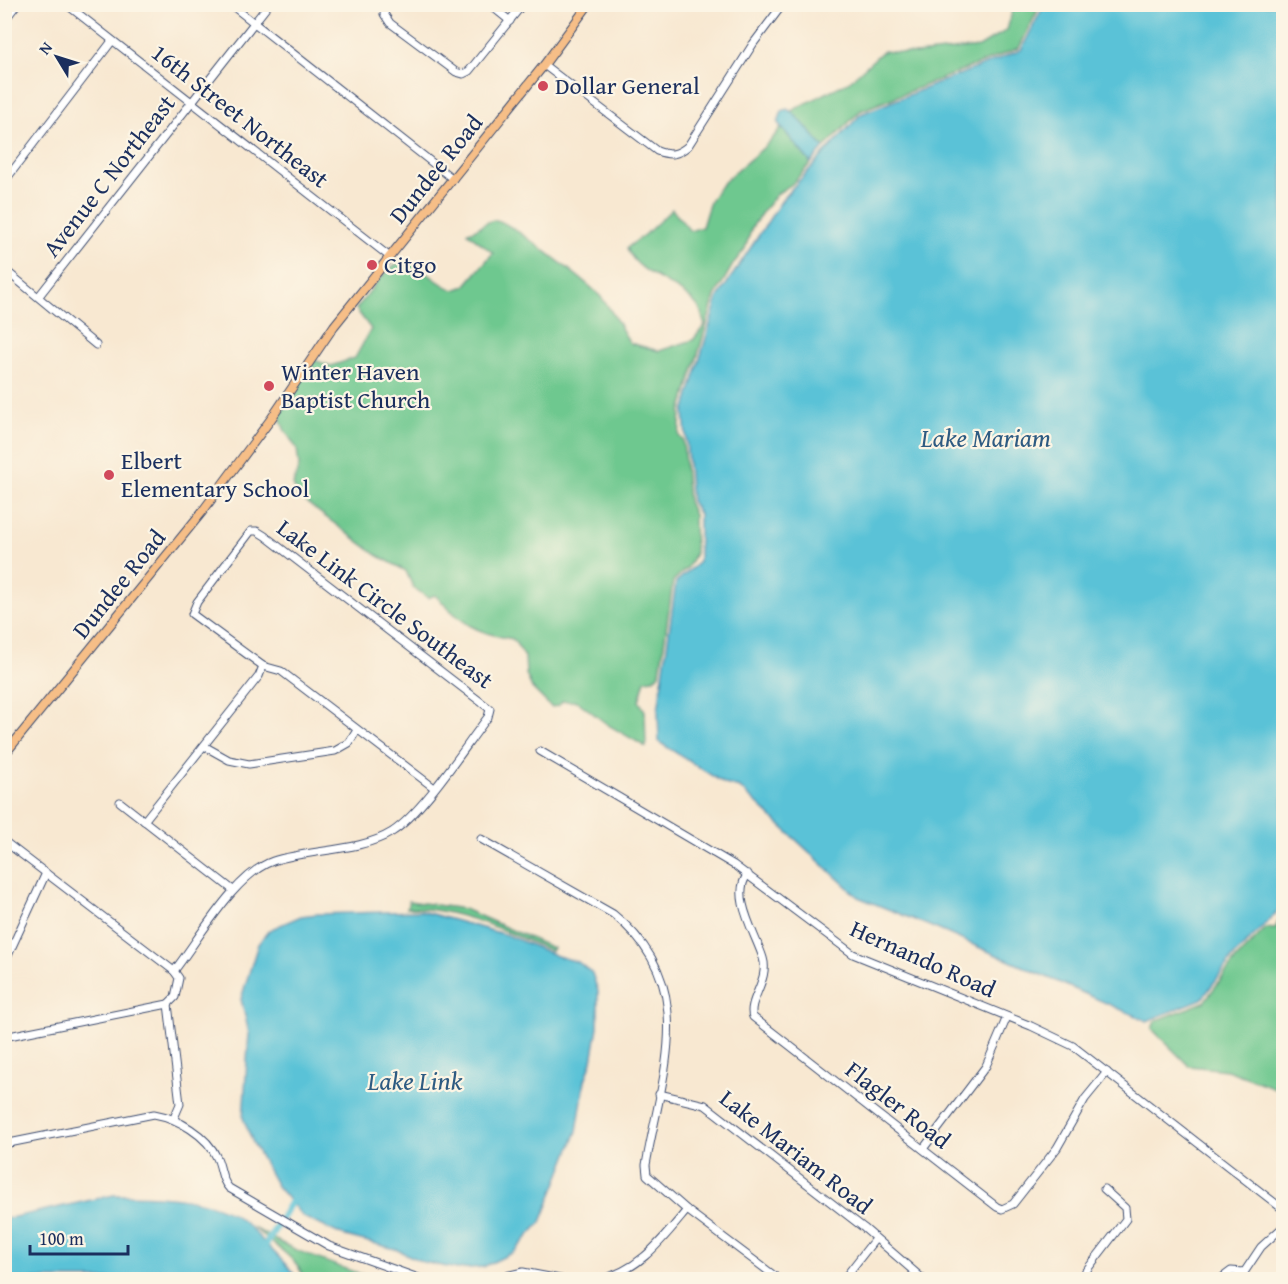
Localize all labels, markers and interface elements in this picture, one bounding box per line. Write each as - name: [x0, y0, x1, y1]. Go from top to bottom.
- north arrow: [27, 27, 87, 87]
- street label: 16th Street Northeast: [144, 35, 337, 196]
- text: N: [32, 36, 58, 59]
- place label: Dollar General: [555, 68, 700, 103]
- marker: Dollar General: [536, 79, 550, 93]
- street label: Avenue C Northeast: [34, 87, 184, 264]
- street label: Dundee Road: [381, 106, 491, 231]
- place label: Citgo: [384, 247, 436, 282]
- marker: Citgo: [365, 258, 379, 272]
- place label: Winter Haven Baptist Church: [281, 354, 431, 417]
- marker: Winter Haven Baptist Church: [262, 379, 276, 393]
- water label: Lake Mariam: [920, 418, 1051, 457]
- place label: Elbert Elementary School: [121, 443, 309, 506]
- marker: Elbert Elementary School: [102, 468, 116, 482]
- street label: Lake Link Circle Southeast: [270, 510, 501, 697]
- street label: Dundee Road: [64, 521, 174, 646]
- street label: Hernando Road: [845, 911, 1002, 1006]
- street label: Flagler Road: [838, 1052, 959, 1157]
- water label: Lake Link: [367, 1061, 463, 1100]
- street label: Lake Mariam Road: [712, 1081, 880, 1223]
- scale bar: [30, 1218, 128, 1256]
- text: 100 m: [39, 1225, 84, 1252]

